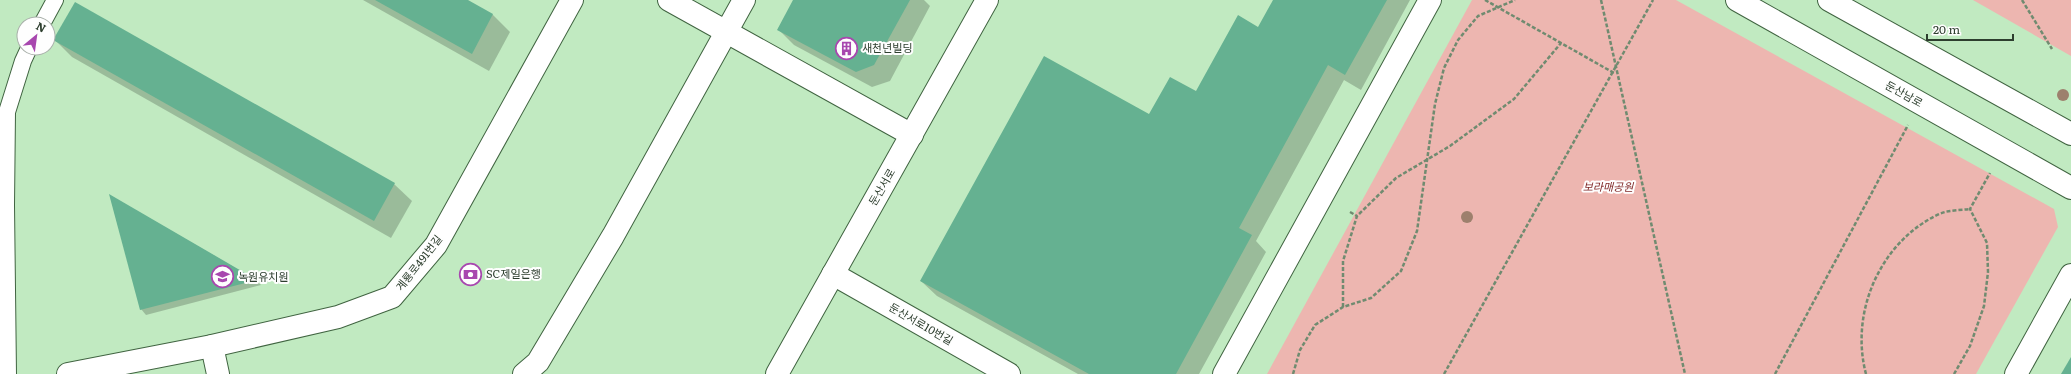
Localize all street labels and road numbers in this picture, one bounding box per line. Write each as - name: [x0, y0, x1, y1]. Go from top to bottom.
- street label: 둔산남로: [1883, 76, 1926, 110]
- street label: 둔산서로: [864, 165, 898, 208]
- street label: 계룡로491번길: [391, 231, 445, 294]
- street label: 둔산서로10번길: [887, 298, 956, 348]

